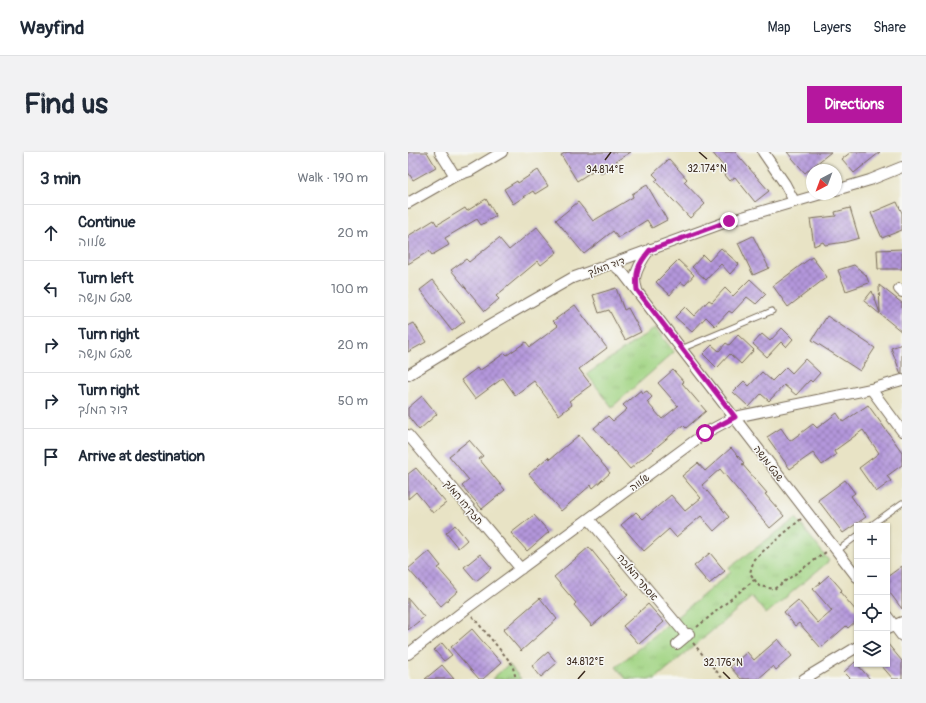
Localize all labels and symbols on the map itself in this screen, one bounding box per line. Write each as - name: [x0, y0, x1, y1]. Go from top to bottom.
- text: 32.174°N: [687, 163, 727, 175]
- text: 34.814°E: [586, 164, 624, 176]
- north arrow: [806, 164, 842, 200]
- route end: [720, 212, 738, 230]
- street label: דוד המלך: [586, 255, 627, 279]
- route start: [696, 424, 714, 442]
- street label: שבט מנשה: [751, 443, 786, 484]
- street label: שלווה: [627, 471, 652, 494]
- street label: חזקיהו המלך: [441, 478, 485, 527]
- street label: אסתר המלכה: [614, 552, 660, 604]
- text: 34.812°E: [566, 656, 604, 668]
- text: 32.176°N: [703, 657, 743, 669]

